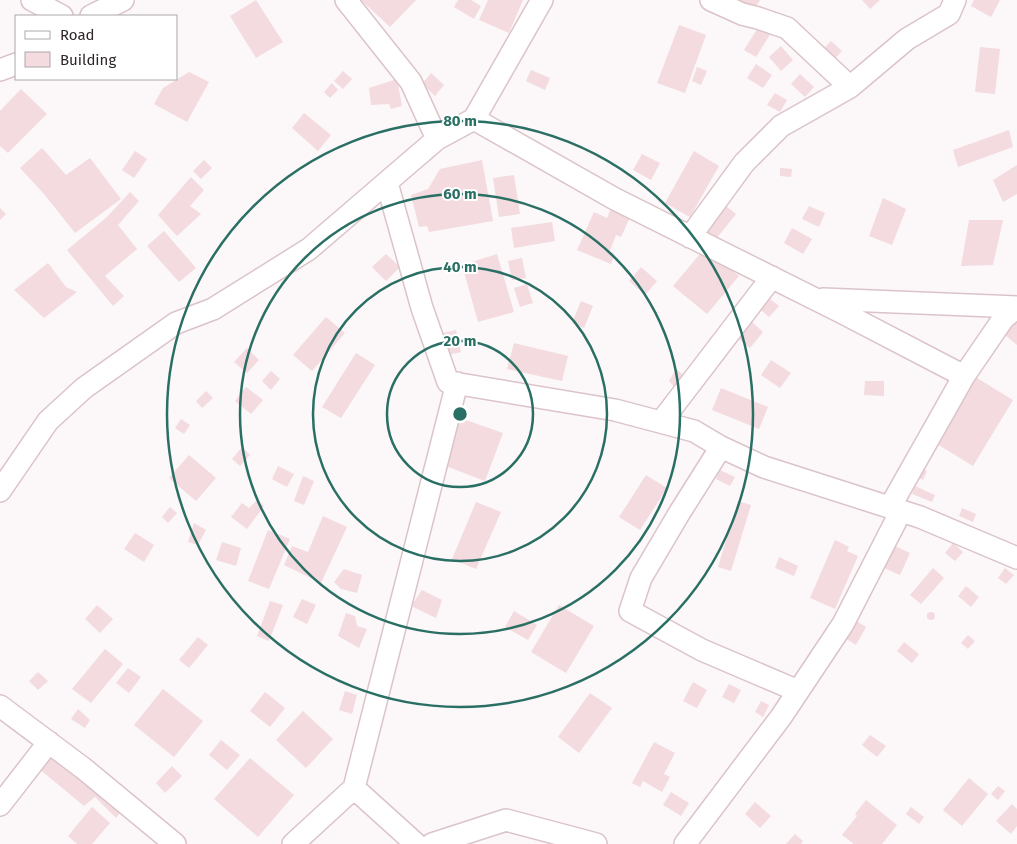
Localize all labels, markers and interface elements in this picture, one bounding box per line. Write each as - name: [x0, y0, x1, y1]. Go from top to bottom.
- legend: [15, 15, 178, 80]
- text: Road: [60, 26, 95, 44]
- text: Building: [60, 51, 116, 69]
- text: 80 m: [443, 112, 477, 130]
- text: 60 m: [443, 185, 477, 203]
- text: 40 m: [443, 258, 477, 276]
- text: 20 m: [444, 332, 476, 350]
- centre of rings: [451, 405, 469, 423]

